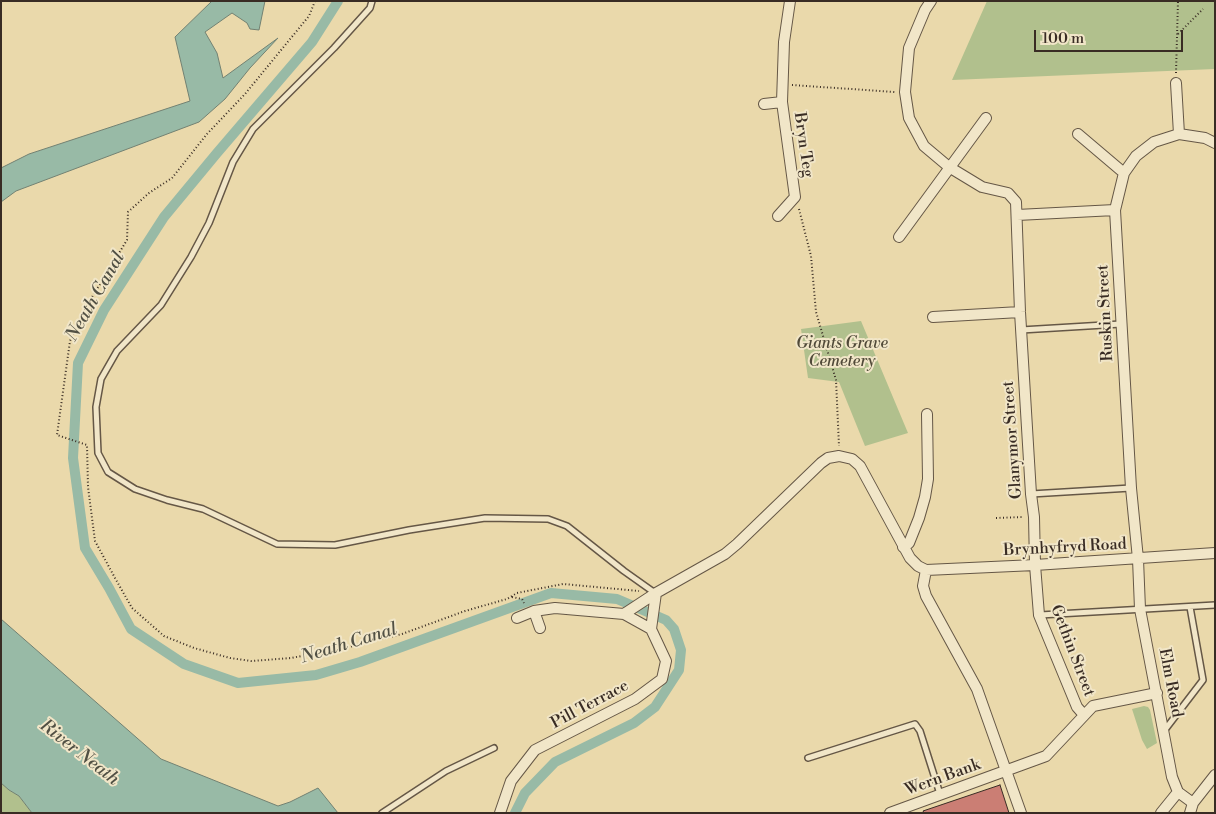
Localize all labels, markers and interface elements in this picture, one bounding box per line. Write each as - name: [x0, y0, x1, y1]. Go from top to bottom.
- scale bar: [1036, 20, 1185, 52]
- text: 100 m: [1042, 29, 1084, 48]
- street label: Bryn Teg: [789, 111, 817, 179]
- water label: Neath Canal: [62, 248, 130, 346]
- street label: Ruskin Street: [1094, 264, 1118, 362]
- park label: Giants Grave Cemetery: [796, 334, 888, 372]
- street label: Glanymor Street: [999, 380, 1027, 500]
- street label: Brynhyfryd Road: [1003, 535, 1127, 561]
- street label: Gethin Street: [1046, 602, 1098, 700]
- water label: Neath Canal: [298, 619, 400, 669]
- street label: Elm Road: [1154, 647, 1186, 719]
- street label: Pill Terrace: [548, 677, 632, 733]
- water label: River Neath: [35, 715, 123, 791]
- street label: Wern Bank: [903, 756, 983, 800]

